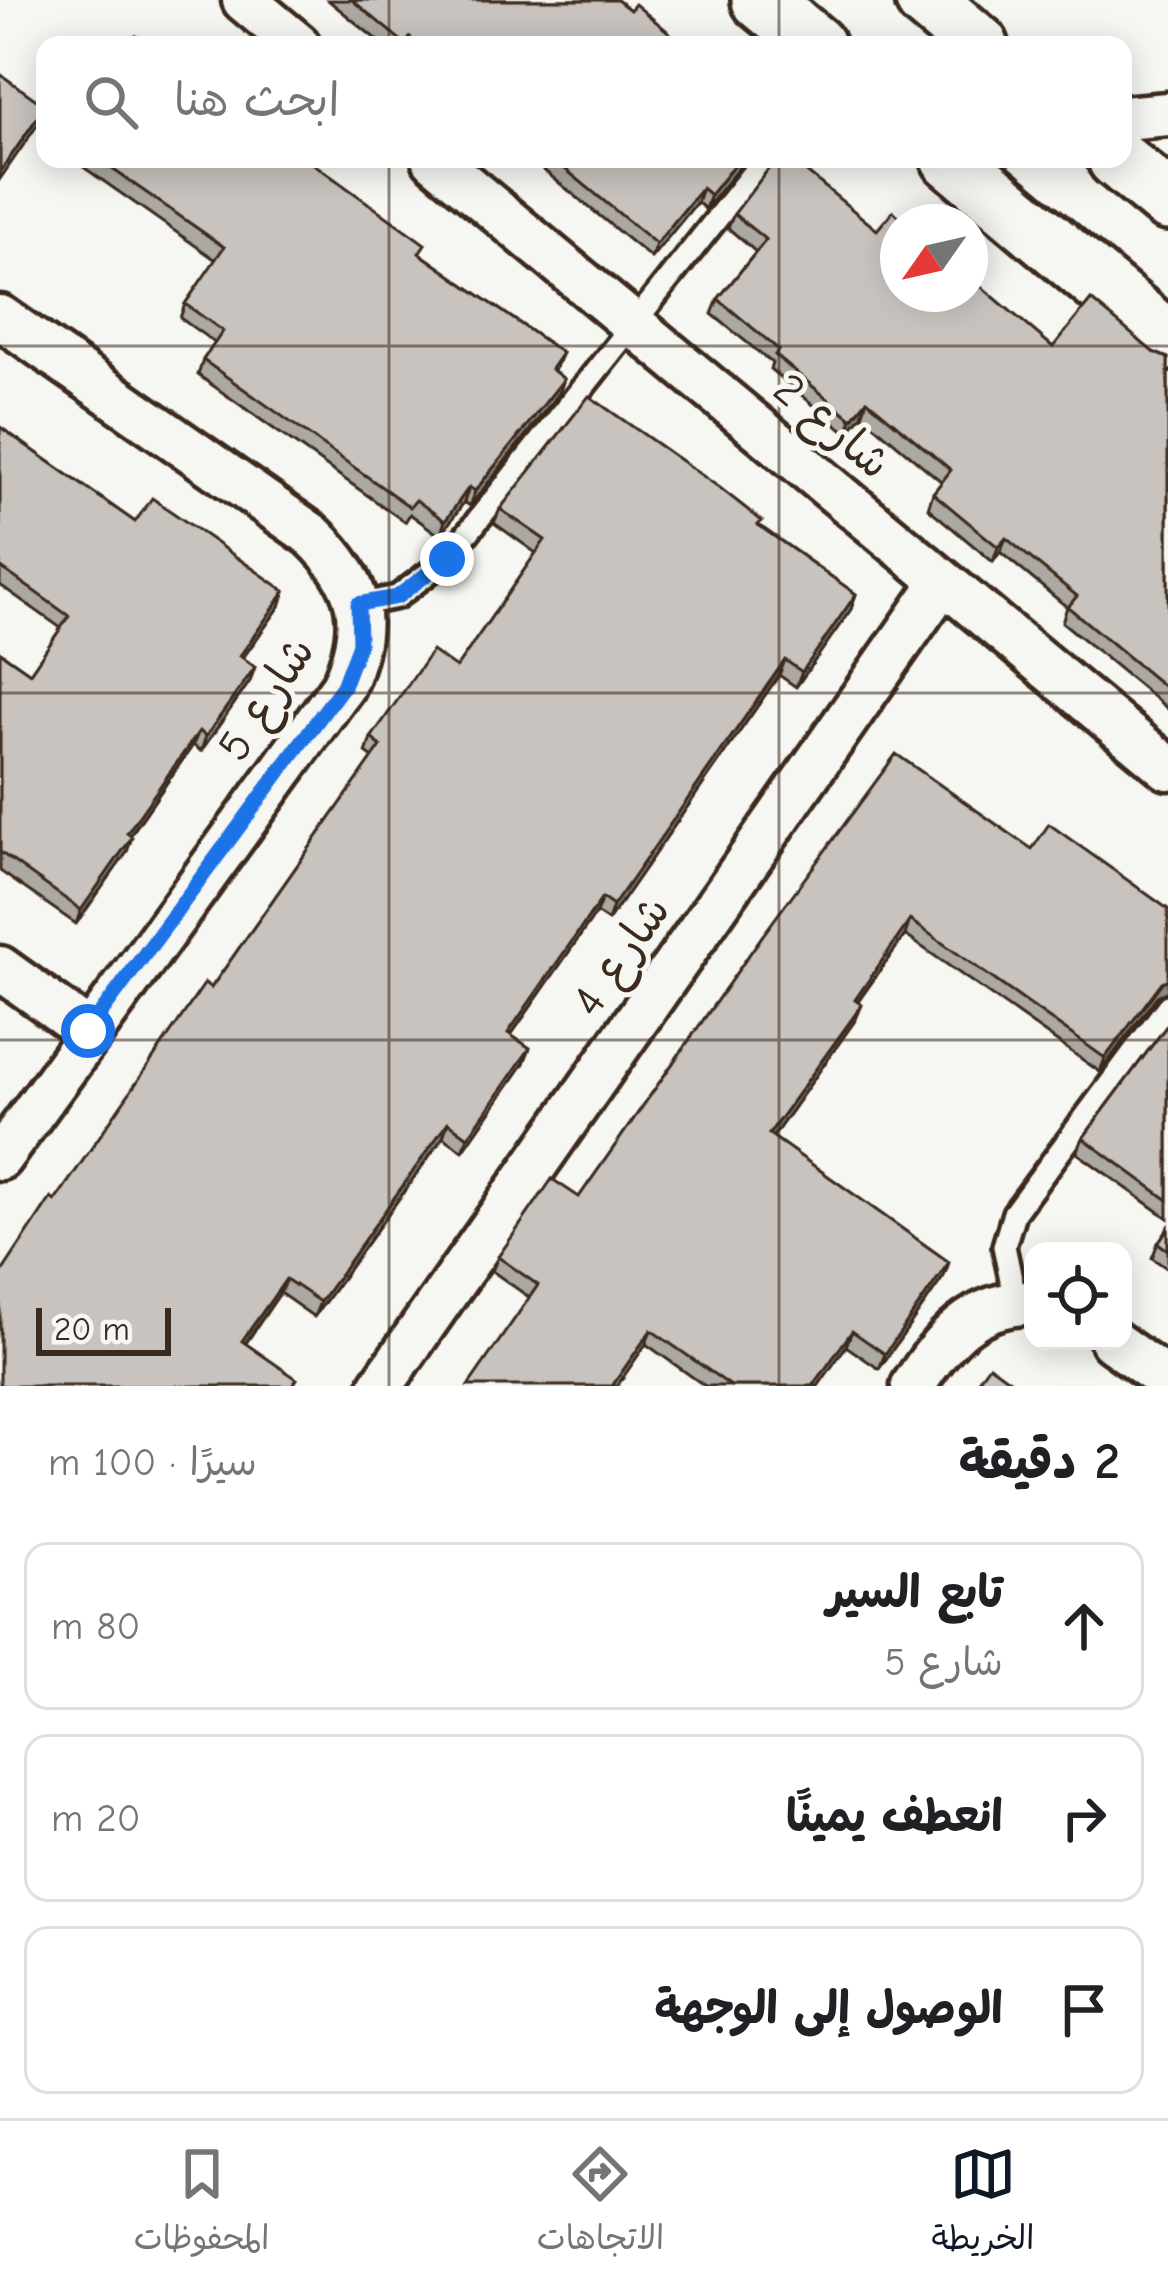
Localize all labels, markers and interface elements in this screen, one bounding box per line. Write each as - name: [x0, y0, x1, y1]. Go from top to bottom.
- search box: [36, 36, 1132, 168]
- icon: search: [78, 69, 144, 135]
- text: ابحث هنا: [174, 74, 339, 126]
- north arrow: [880, 204, 988, 312]
- street label: شارع 2: [760, 362, 901, 493]
- route end: [420, 532, 474, 586]
- street label: شارع 5: [207, 627, 329, 773]
- street label: شارع 4: [561, 886, 685, 1028]
- route start: [61, 1004, 115, 1058]
- map controls: [1024, 1242, 1132, 1350]
- button: locate: [1024, 1242, 1132, 1350]
- scale bar: [36, 1302, 171, 1355]
- text: 20 m: [54, 1310, 130, 1348]
- text: 2 دقيقة: [959, 1432, 1120, 1491]
- text: سيرًا · 100 m: [48, 1440, 257, 1485]
- text: تابع السير: [827, 1566, 1003, 1618]
- icon: ahead: [1051, 1593, 1117, 1659]
- text: 80 m: [51, 1604, 140, 1649]
- text: شارع 5: [884, 1640, 1003, 1685]
- icon: right: [1051, 1785, 1117, 1851]
- text: انعطف يمينًا: [786, 1790, 1003, 1842]
- text: 20 m: [51, 1796, 140, 1841]
- icon: arrive: [1051, 1977, 1117, 2043]
- text: الوصول إلى الوجهة: [655, 1982, 1003, 2034]
- tab: المحفوظات: [134, 2141, 270, 2267]
- tab: الاتجاهات: [537, 2141, 664, 2267]
- tab: الخريطة: [931, 2141, 1034, 2267]

